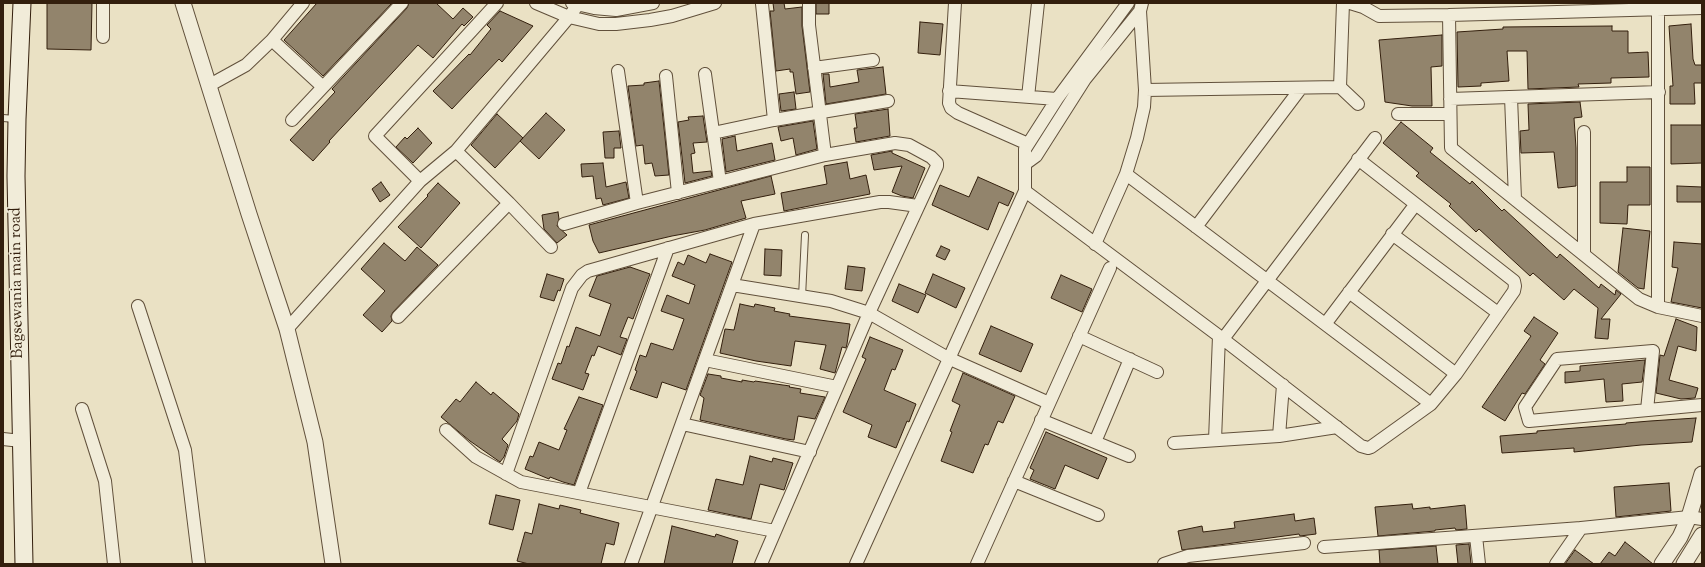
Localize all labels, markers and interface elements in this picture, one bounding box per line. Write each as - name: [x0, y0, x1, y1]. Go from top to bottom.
- street label: Bagsewania main road: [7, 207, 29, 359]

